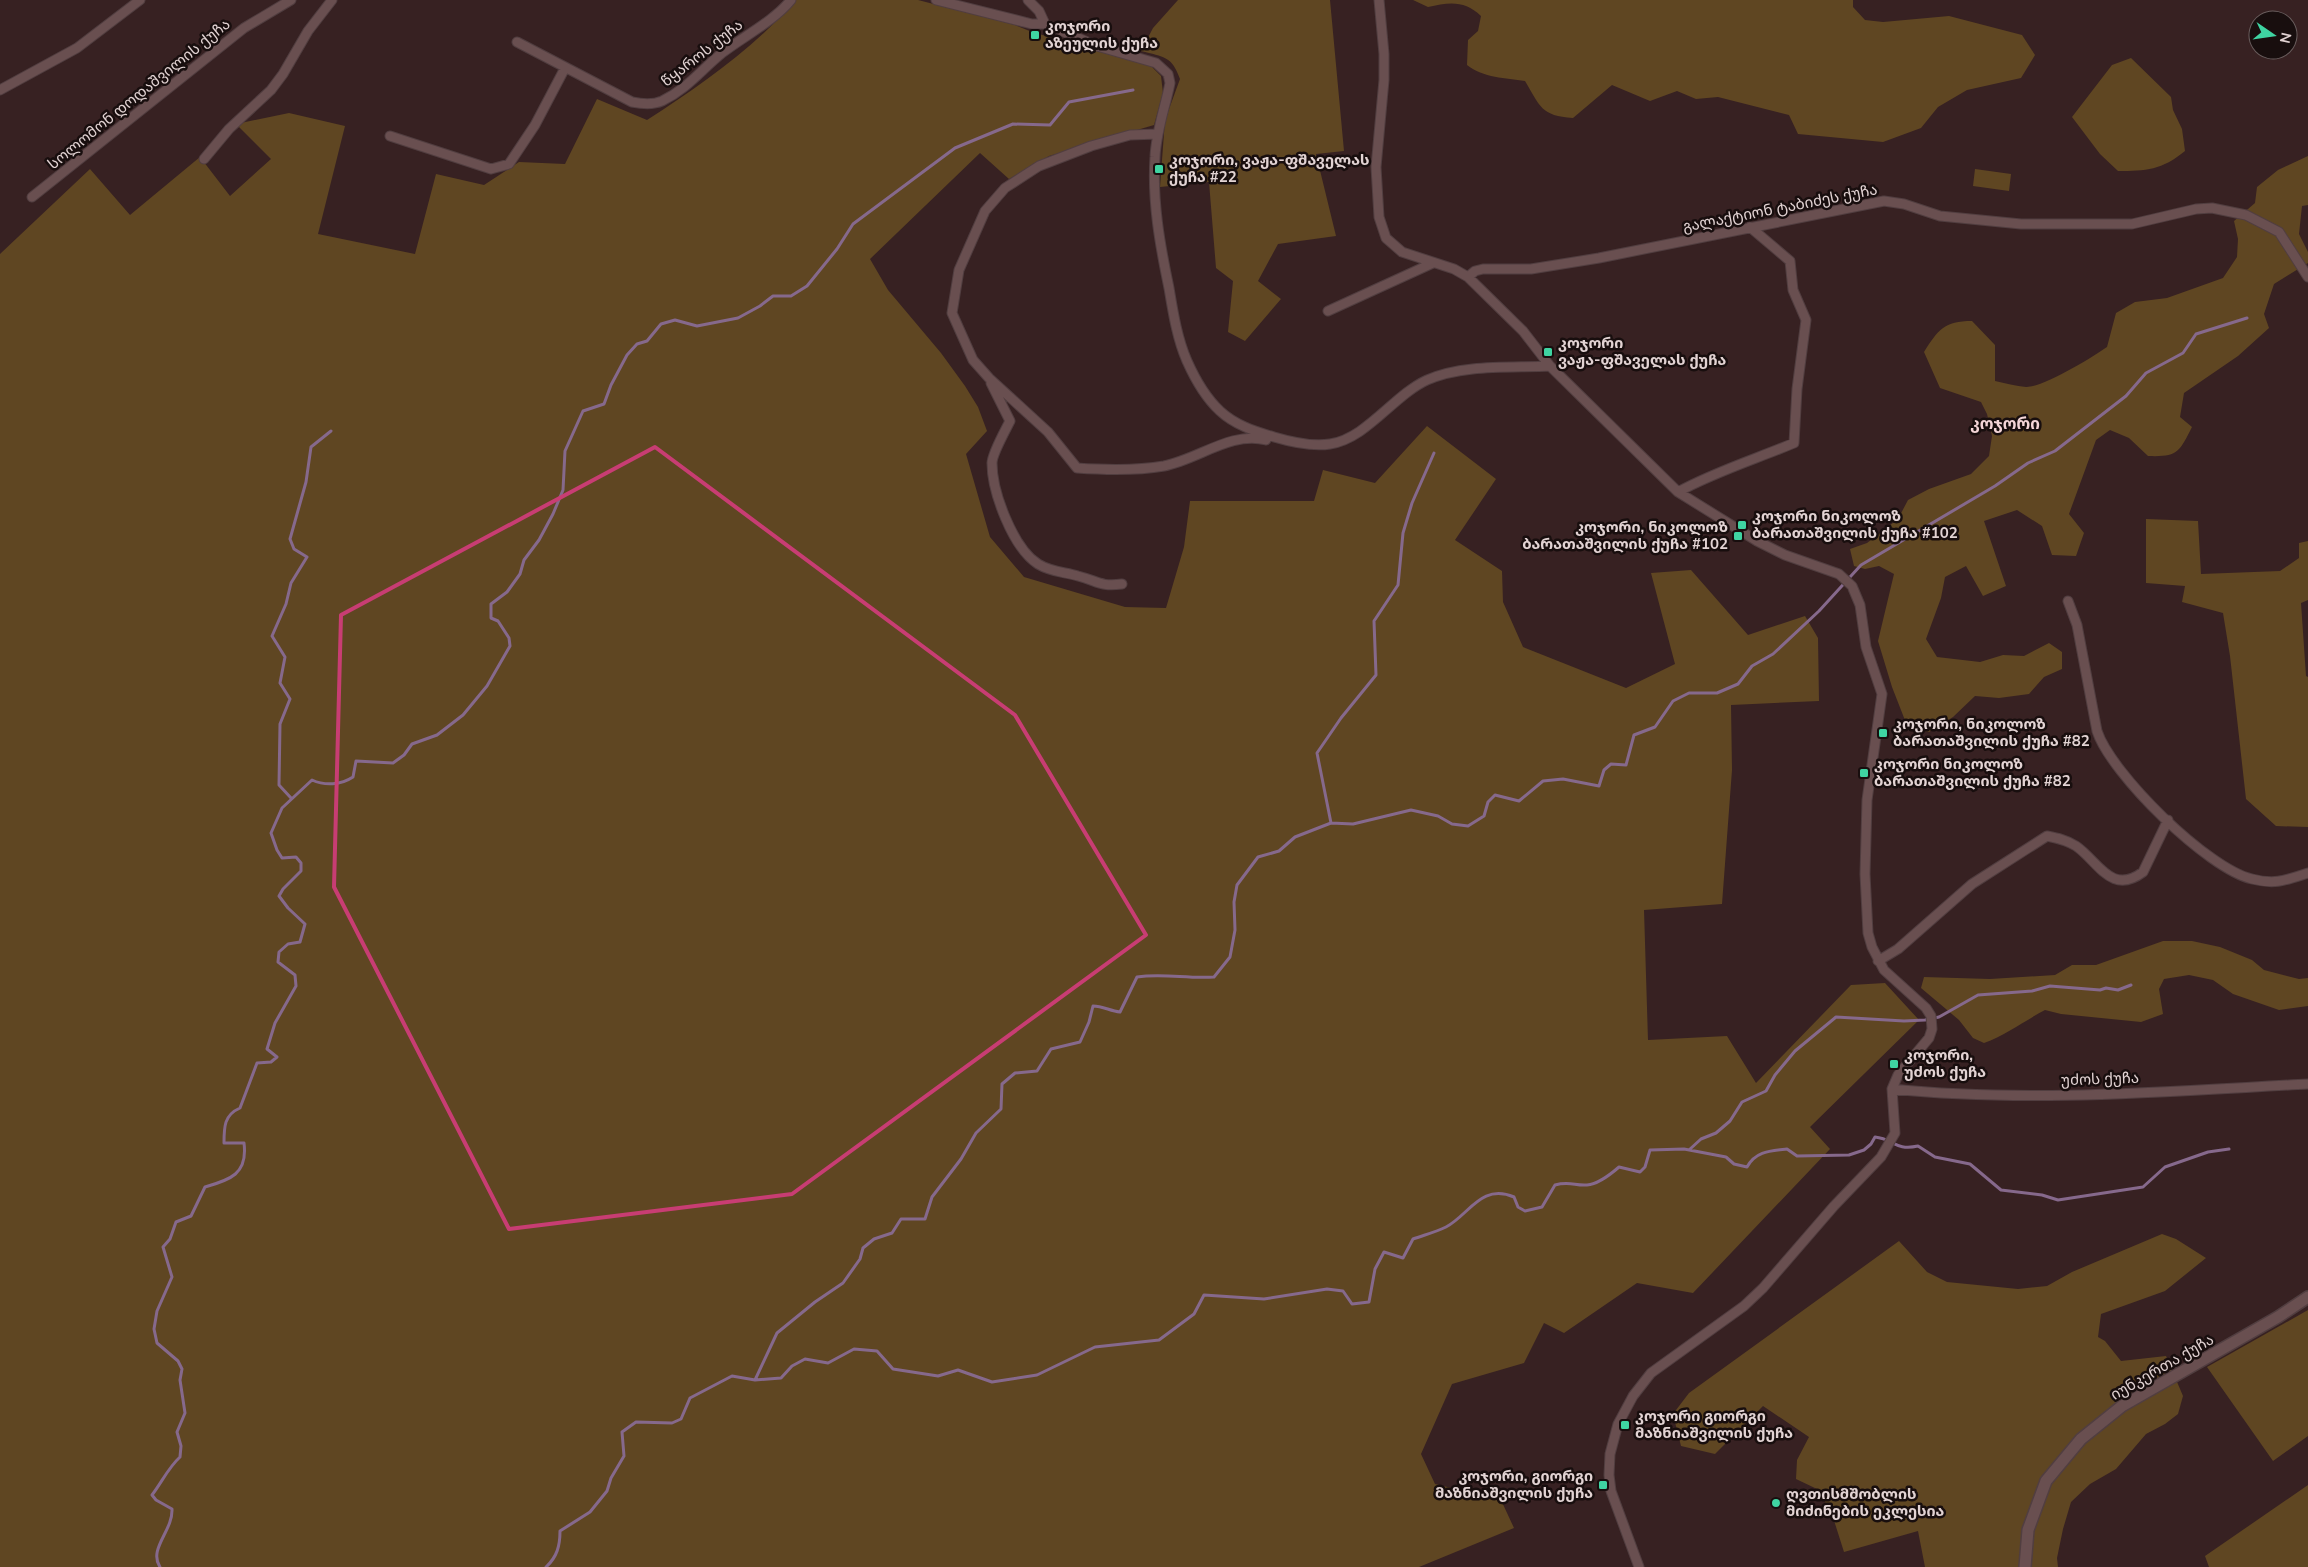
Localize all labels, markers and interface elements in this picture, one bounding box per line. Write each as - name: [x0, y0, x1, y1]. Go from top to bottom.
- north arrow: [2248, 10, 2298, 60]
- street label: სოლომონ დოდაშვილის ქუჩა: [44, 14, 234, 174]
- street label: წყაროს ქუჩა: [657, 15, 747, 91]
- place label: კოჯორი აზეულის ქუჩა: [1045, 16, 1158, 53]
- marker: კოჯორი აზეულის ქუჩა: [1029, 29, 1041, 41]
- text: N: [2275, 31, 2296, 45]
- place label: კოჯორი, ვაჟა-ფშაველას ქუჩა #22: [1169, 150, 1369, 187]
- marker: კოჯორი, ვაჟა-ფშაველას ქუჩა #22: [1153, 163, 1165, 175]
- street label: გალაქტიონ ტაბიძეს ქუჩა: [1681, 179, 1879, 237]
- place label: კოჯორი ვაჟა-ფშაველას ქუჩა: [1558, 333, 1726, 370]
- marker: კოჯორი ვაჟა-ფშაველას ქუჩა: [1542, 346, 1554, 358]
- district label: კოჯორი: [1970, 413, 2040, 435]
- place label: კოჯორი ნიკოლოზ ბარათაშვილის ქუჩა #102: [1752, 506, 1958, 543]
- place label: კოჯორი, ნიკოლოზ ბარათაშვილის ქუჩა #102: [1522, 517, 1728, 554]
- marker: კოჯორი ნიკოლოზ ბარათაშვილის ქუჩა #102: [1736, 519, 1748, 531]
- marker: კოჯორი, ნიკოლოზ ბარათაშვილის ქუჩა #102: [1732, 530, 1744, 542]
- place label: კოჯორი, ნიკოლოზ ბარათაშვილის ქუჩა #82: [1893, 714, 2090, 751]
- marker: კოჯორი, ნიკოლოზ ბარათაშვილის ქუჩა #82: [1877, 727, 1889, 739]
- place label: კოჯორი ნიკოლოზ ბარათაშვილის ქუჩა #82: [1874, 754, 2071, 791]
- marker: კოჯორი ნიკოლოზ ბარათაშვილის ქუჩა #82: [1858, 767, 1870, 779]
- place label: კოჯორი, უძოს ქუჩა: [1904, 1045, 1986, 1082]
- marker: კოჯორი, უძოს ქუჩა: [1888, 1058, 1900, 1070]
- street label: უძოს ქუჩა: [2061, 1068, 2139, 1090]
- street label: იუნკერთა ქუჩა: [2107, 1329, 2217, 1405]
- place label: კოჯორი გიორგი მაზნიაშვილის ქუჩა: [1635, 1406, 1793, 1443]
- marker: კოჯორი გიორგი მაზნიაშვილის ქუჩა: [1619, 1419, 1631, 1431]
- place label: კოჯორი, გიორგი მაზნიაშვილის ქუჩა: [1435, 1466, 1593, 1503]
- marker: კოჯორი, გიორგი მაზნიაშვილის ქუჩა: [1597, 1479, 1609, 1491]
- place label: ღვთისმშობლის მიძინების ეკლესია: [1786, 1484, 1944, 1521]
- marker: ღვთისმშობლის მიძინების ეკლესია: [1770, 1497, 1782, 1509]

